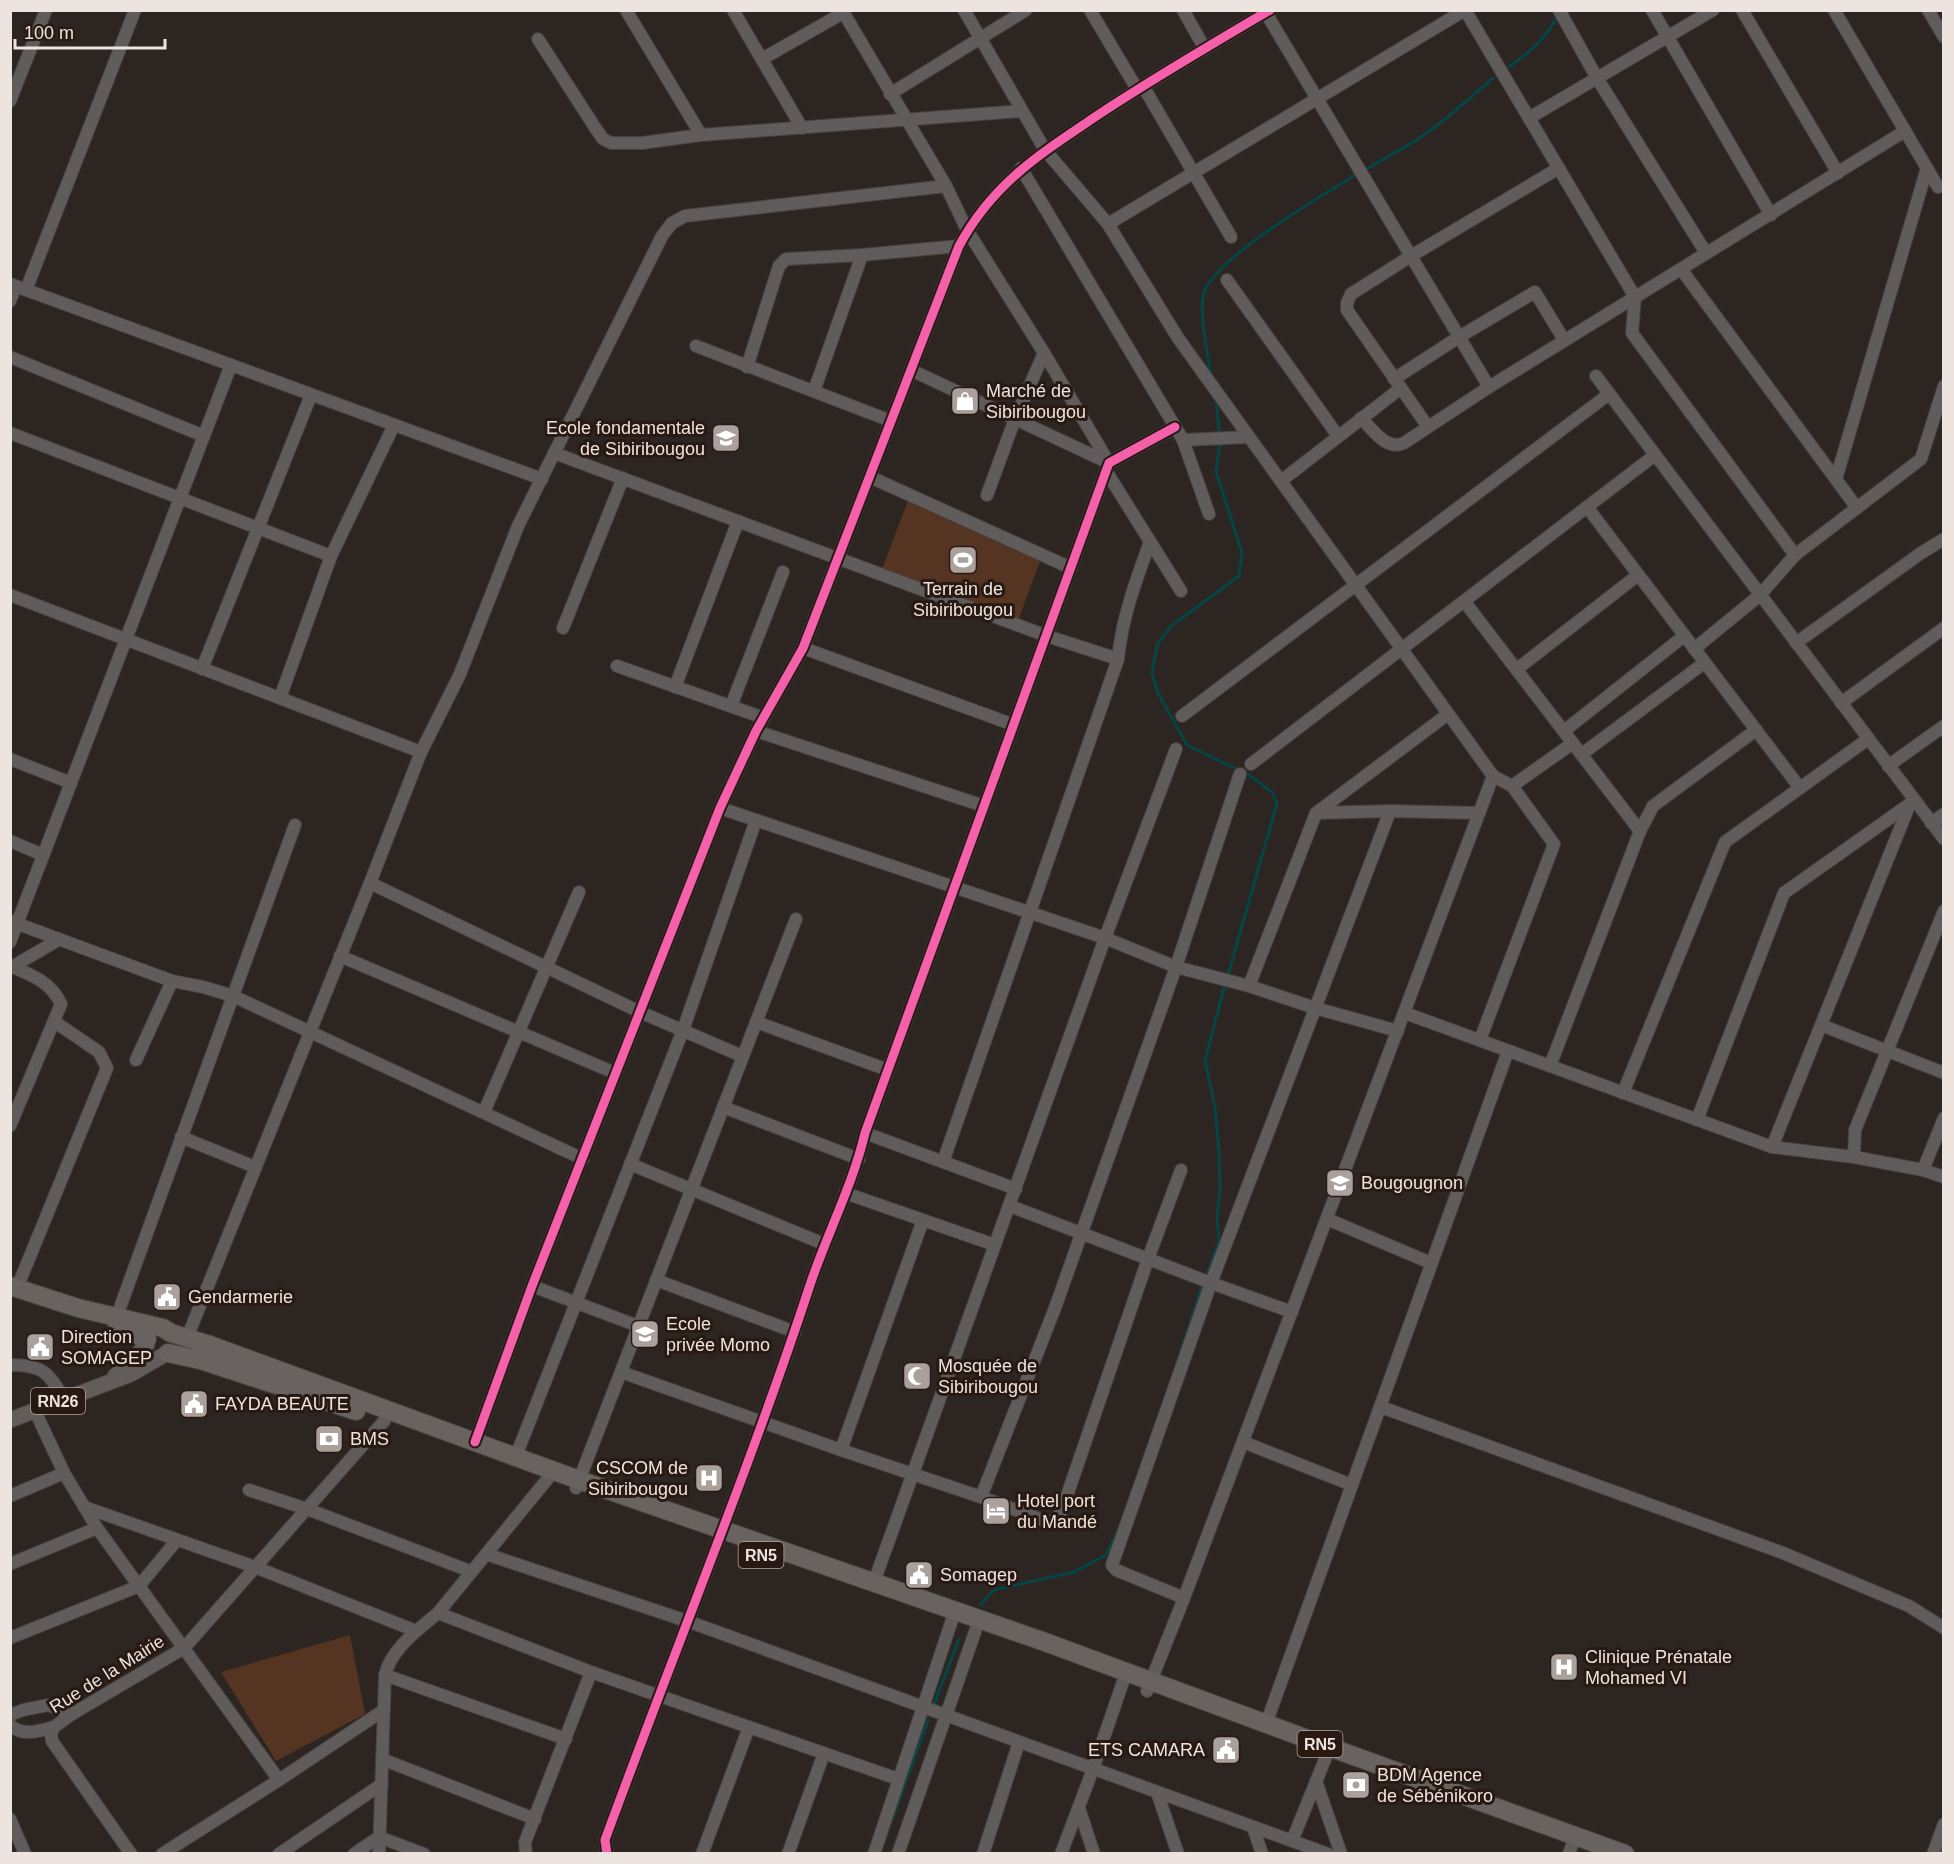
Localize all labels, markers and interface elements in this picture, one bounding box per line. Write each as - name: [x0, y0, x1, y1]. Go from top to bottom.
- scale bar: [15, 12, 165, 50]
- text: 100 m: [24, 23, 74, 43]
- place label: Marché de Sibiribougou: [986, 381, 1086, 422]
- shop icon: Marché de Sibiribougou: [949, 385, 981, 417]
- place label: Ecole fondamentale de Sibiribougou: [546, 418, 705, 459]
- school or university icon: Ecole fondamentale de Sibiribougou: [710, 422, 742, 454]
- sports icon: Terrain de Sibiribougou: [947, 544, 979, 576]
- place label: Terrain de Sibiribougou: [913, 579, 1013, 620]
- school or university icon: Bougougnon: [1324, 1167, 1356, 1199]
- place label: Bougougnon: [1361, 1173, 1463, 1193]
- public building icon: Gendarmerie: [151, 1281, 183, 1313]
- place label: Gendarmerie: [188, 1287, 293, 1307]
- place label: Ecole privée Momo: [666, 1314, 770, 1355]
- school or university icon: Ecole privée Momo: [629, 1318, 661, 1350]
- place label: Direction SOMAGEP: [61, 1327, 152, 1368]
- public building icon: Direction SOMAGEP: [24, 1331, 56, 1363]
- place label: Mosquée de Sibiribougou: [938, 1356, 1038, 1397]
- mosque icon: Mosquée de Sibiribougou: [901, 1360, 933, 1392]
- road number: RN26: [31, 1388, 85, 1414]
- public building icon: FAYDA BEAUTE: [178, 1388, 210, 1420]
- place label: FAYDA BEAUTE: [215, 1394, 349, 1414]
- bank icon: BMS: [313, 1423, 345, 1455]
- place label: BMS: [350, 1429, 389, 1449]
- place label: CSCOM de Sibiribougou: [588, 1458, 688, 1499]
- hospital icon: CSCOM de Sibiribougou: [693, 1462, 725, 1494]
- place label: Hotel port du Mandé: [1017, 1491, 1097, 1532]
- hotel icon: Hotel port du Mandé: [980, 1495, 1012, 1527]
- road number: RN5: [738, 1542, 783, 1568]
- public building icon: Somagep: [903, 1559, 935, 1591]
- place label: Somagep: [940, 1565, 1017, 1585]
- street label: Rue de la Mairie: [46, 1631, 168, 1717]
- place label: Clinique Prénatale Mohamed VI: [1585, 1647, 1732, 1688]
- hospital icon: Clinique Prénatale Mohamed VI: [1548, 1651, 1580, 1683]
- road number: RN5: [1298, 1731, 1342, 1757]
- public building icon: ETS CAMARA: [1210, 1734, 1242, 1766]
- place label: ETS CAMARA: [1088, 1740, 1205, 1760]
- place label: BDM Agence de Sébénikoro: [1377, 1765, 1493, 1806]
- bank icon: BDM Agence de Sébénikoro: [1340, 1769, 1372, 1801]

